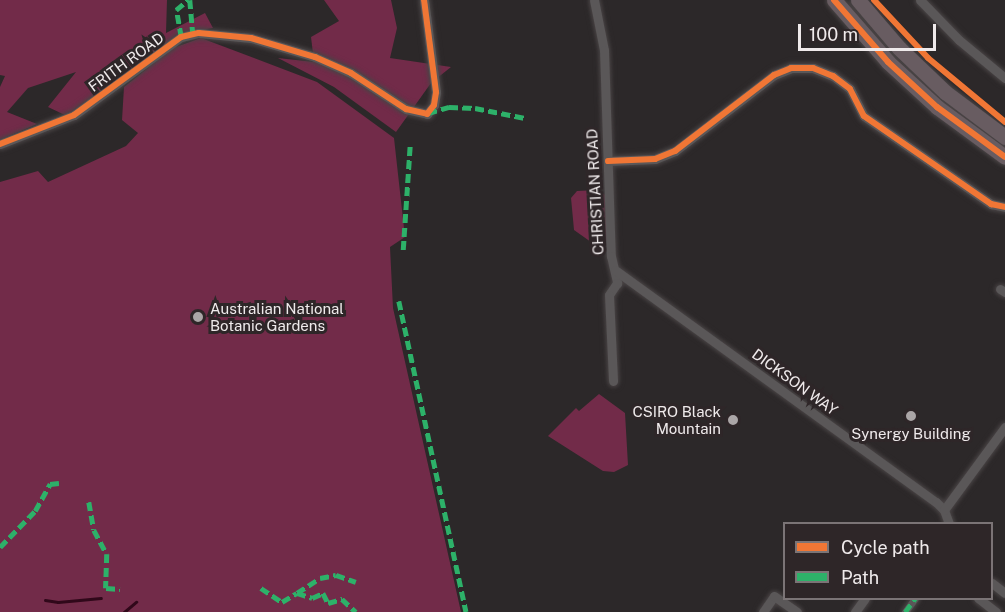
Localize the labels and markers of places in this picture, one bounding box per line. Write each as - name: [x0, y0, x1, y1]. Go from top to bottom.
- place label: Australian National Botanic Gardens: [210, 299, 344, 334]
- marker: Australian National Botanic Gardens: [191, 310, 205, 324]
- place label: CSIRO Black Mountain: [632, 402, 721, 437]
- marker: Synergy Building: [904, 409, 918, 423]
- marker: CSIRO Black Mountain: [726, 413, 740, 427]
- place label: Synergy Building: [851, 425, 971, 443]

